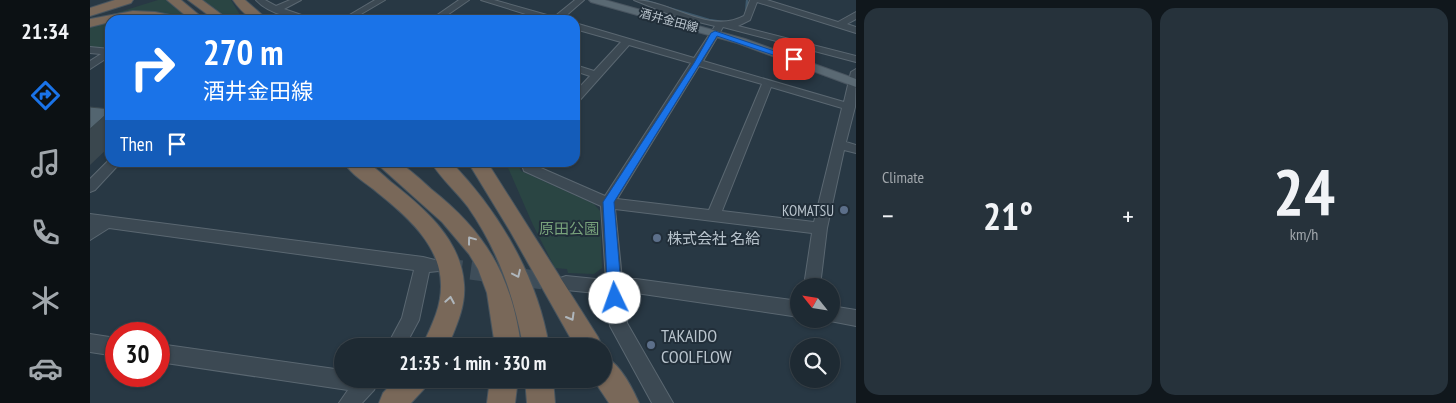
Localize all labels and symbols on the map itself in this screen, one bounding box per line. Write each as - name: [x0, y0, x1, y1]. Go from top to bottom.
- street label: 酒井金田線: [638, 5, 700, 35]
- pin: [773, 38, 815, 80]
- place label: KOMATSU: [782, 201, 834, 220]
- marker: KOMATSU: [838, 204, 850, 216]
- park label: 原田公園: [539, 219, 599, 238]
- place label: 株式会社 名給: [667, 229, 760, 248]
- marker: 株式会社 名給: [651, 232, 663, 244]
- one-way arrow: [468, 236, 477, 246]
- one-way arrow: [510, 269, 521, 278]
- position arrow: [588, 271, 640, 323]
- north arrow: [790, 278, 840, 328]
- one-way arrow: [444, 296, 455, 304]
- one-way arrow: [564, 311, 574, 320]
- speed limit sign: 30: [105, 322, 170, 387]
- place label: TAKAIDO COOLFLOW: [661, 324, 732, 368]
- marker: TAKAIDO COOLFLOW: [645, 339, 657, 351]

